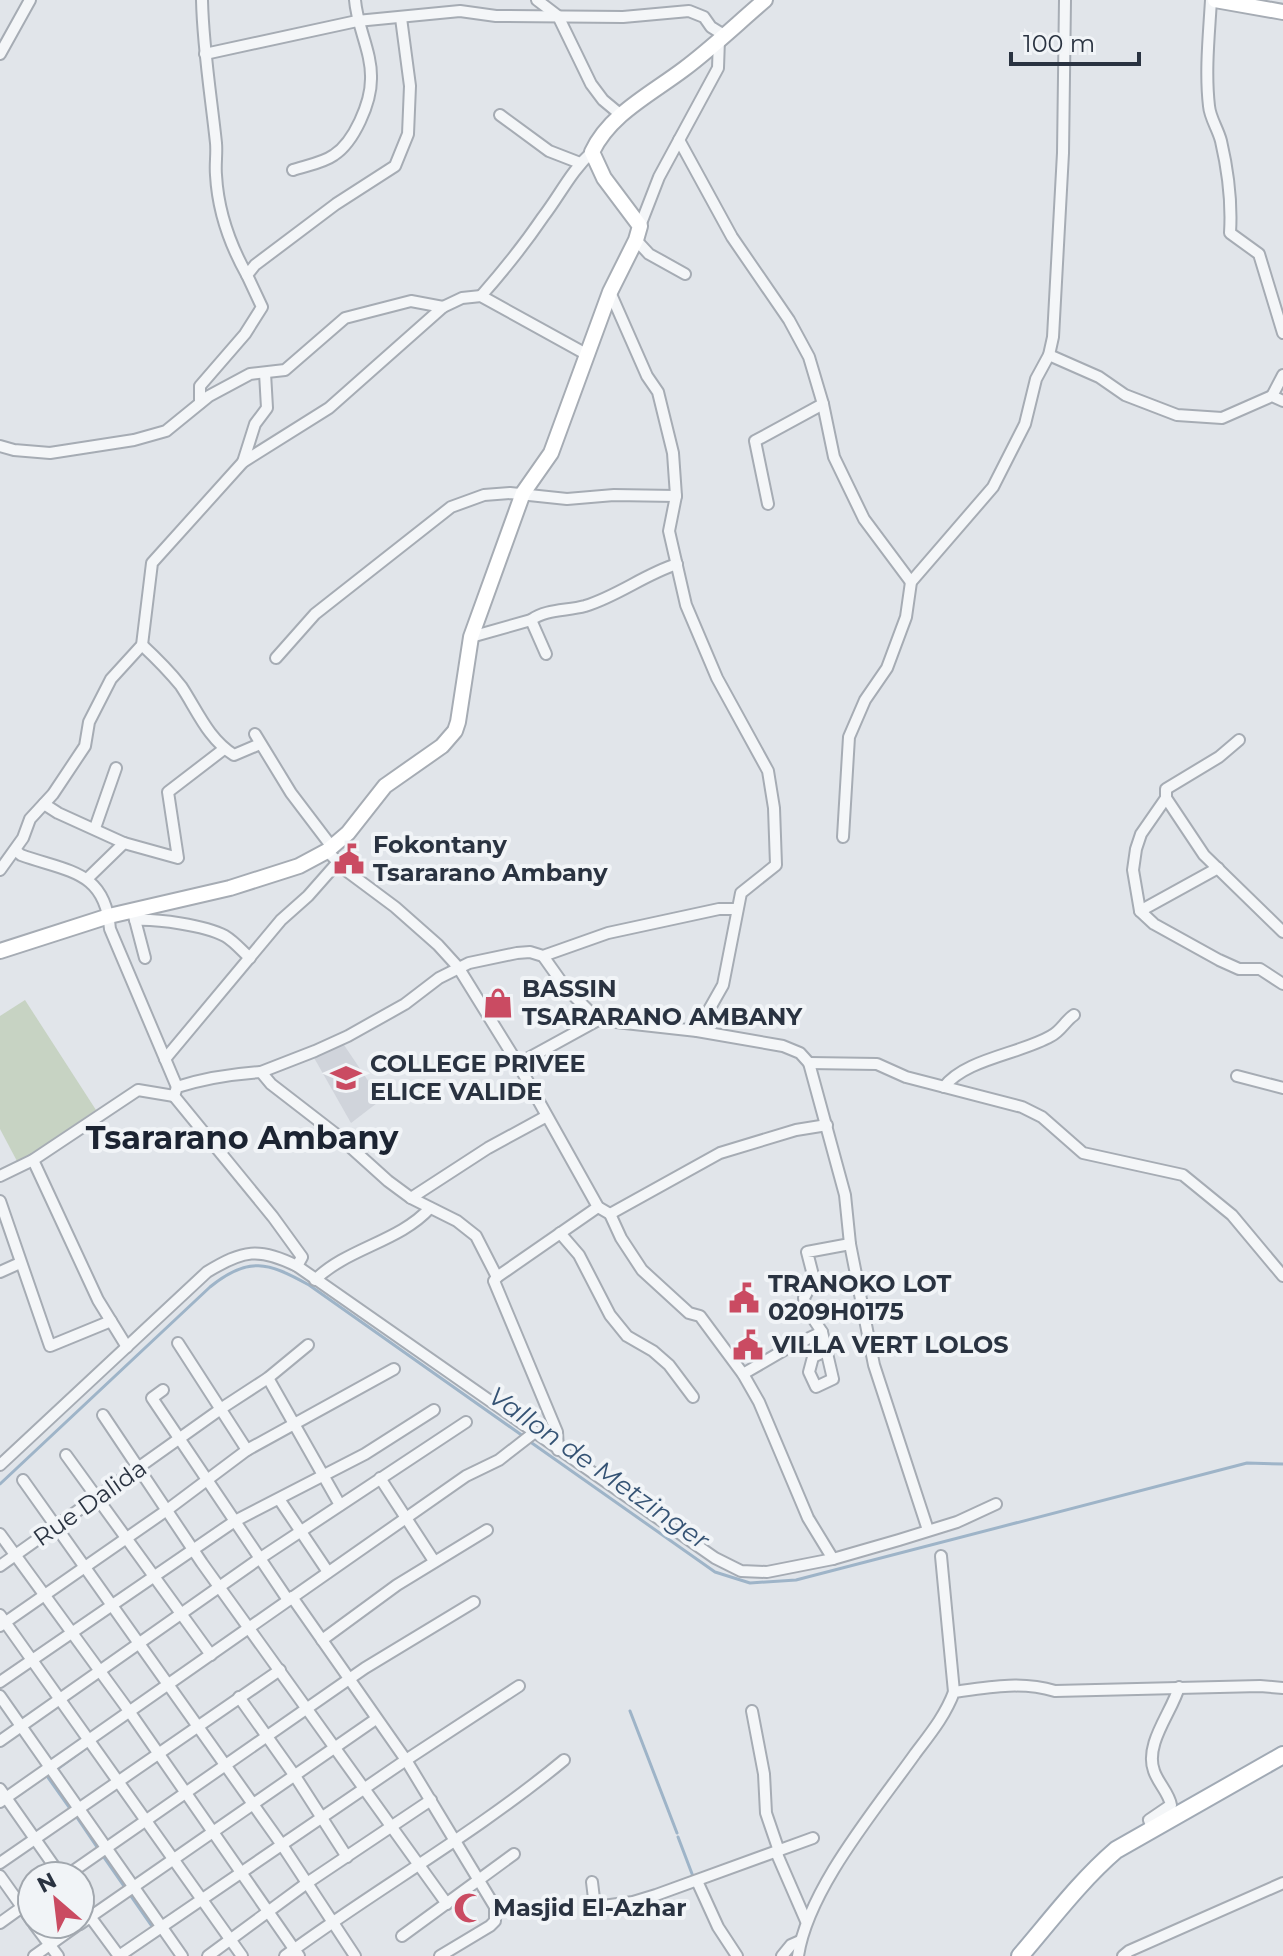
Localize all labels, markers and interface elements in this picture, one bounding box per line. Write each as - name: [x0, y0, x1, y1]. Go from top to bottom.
- scale bar: [1011, 16, 1139, 66]
- text: 100 m: [1023, 29, 1095, 58]
- place label: Fokontany Tsararano Ambany: [373, 830, 608, 887]
- public building icon: Fokontany Tsararano Ambany: [332, 842, 366, 876]
- place label: BASSIN TSARARANO AMBANY: [522, 974, 803, 1031]
- shop icon: BASSIN TSARARANO AMBANY: [481, 986, 515, 1020]
- place label: COLLEGE PRIVEE ELICE VALIDE: [370, 1049, 586, 1106]
- school or university icon: COLLEGE PRIVEE ELICE VALIDE: [329, 1061, 363, 1095]
- district label: Tsararano Ambany: [86, 1118, 399, 1157]
- place label: TRANOKO LOT 0209H0175: [768, 1269, 952, 1326]
- public building icon: TRANOKO LOT 0209H0175: [727, 1281, 761, 1315]
- public building icon: VILLA VERT LOLOS: [731, 1328, 765, 1362]
- place label: VILLA VERT LOLOS: [771, 1330, 1009, 1359]
- water label: Vallon de Metzinger: [482, 1380, 716, 1557]
- street label: Rue Dalida: [27, 1453, 152, 1552]
- north arrow: [16, 1860, 96, 1940]
- text: N: [33, 1867, 61, 1899]
- mosque icon: Masjid El-Azhar: [452, 1891, 486, 1925]
- place label: Masjid El-Azhar: [493, 1893, 687, 1922]

